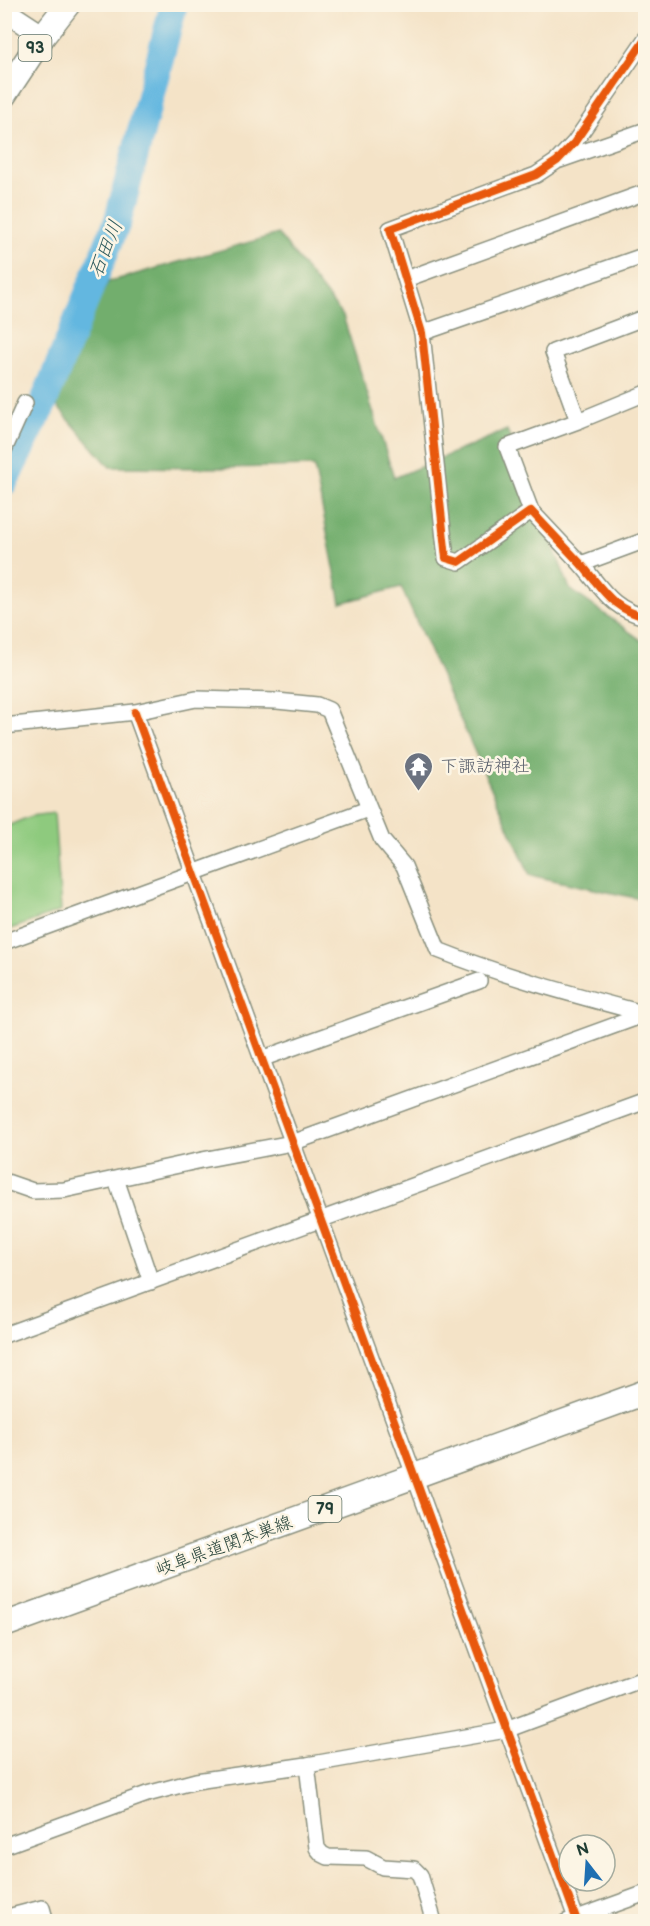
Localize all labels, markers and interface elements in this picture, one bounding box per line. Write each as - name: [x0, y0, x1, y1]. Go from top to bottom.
- road number: 93: [18, 35, 51, 61]
- water label: 石田川: [84, 217, 128, 281]
- temple icon: 下諏訪神社: [403, 750, 435, 792]
- place label: 下諏訪神社: [440, 756, 530, 777]
- road number: 79: [308, 1496, 342, 1522]
- street label: 岐阜県道関本巣線: [153, 1512, 295, 1580]
- north arrow: [557, 1833, 617, 1893]
- text: N: [575, 1839, 592, 1861]

